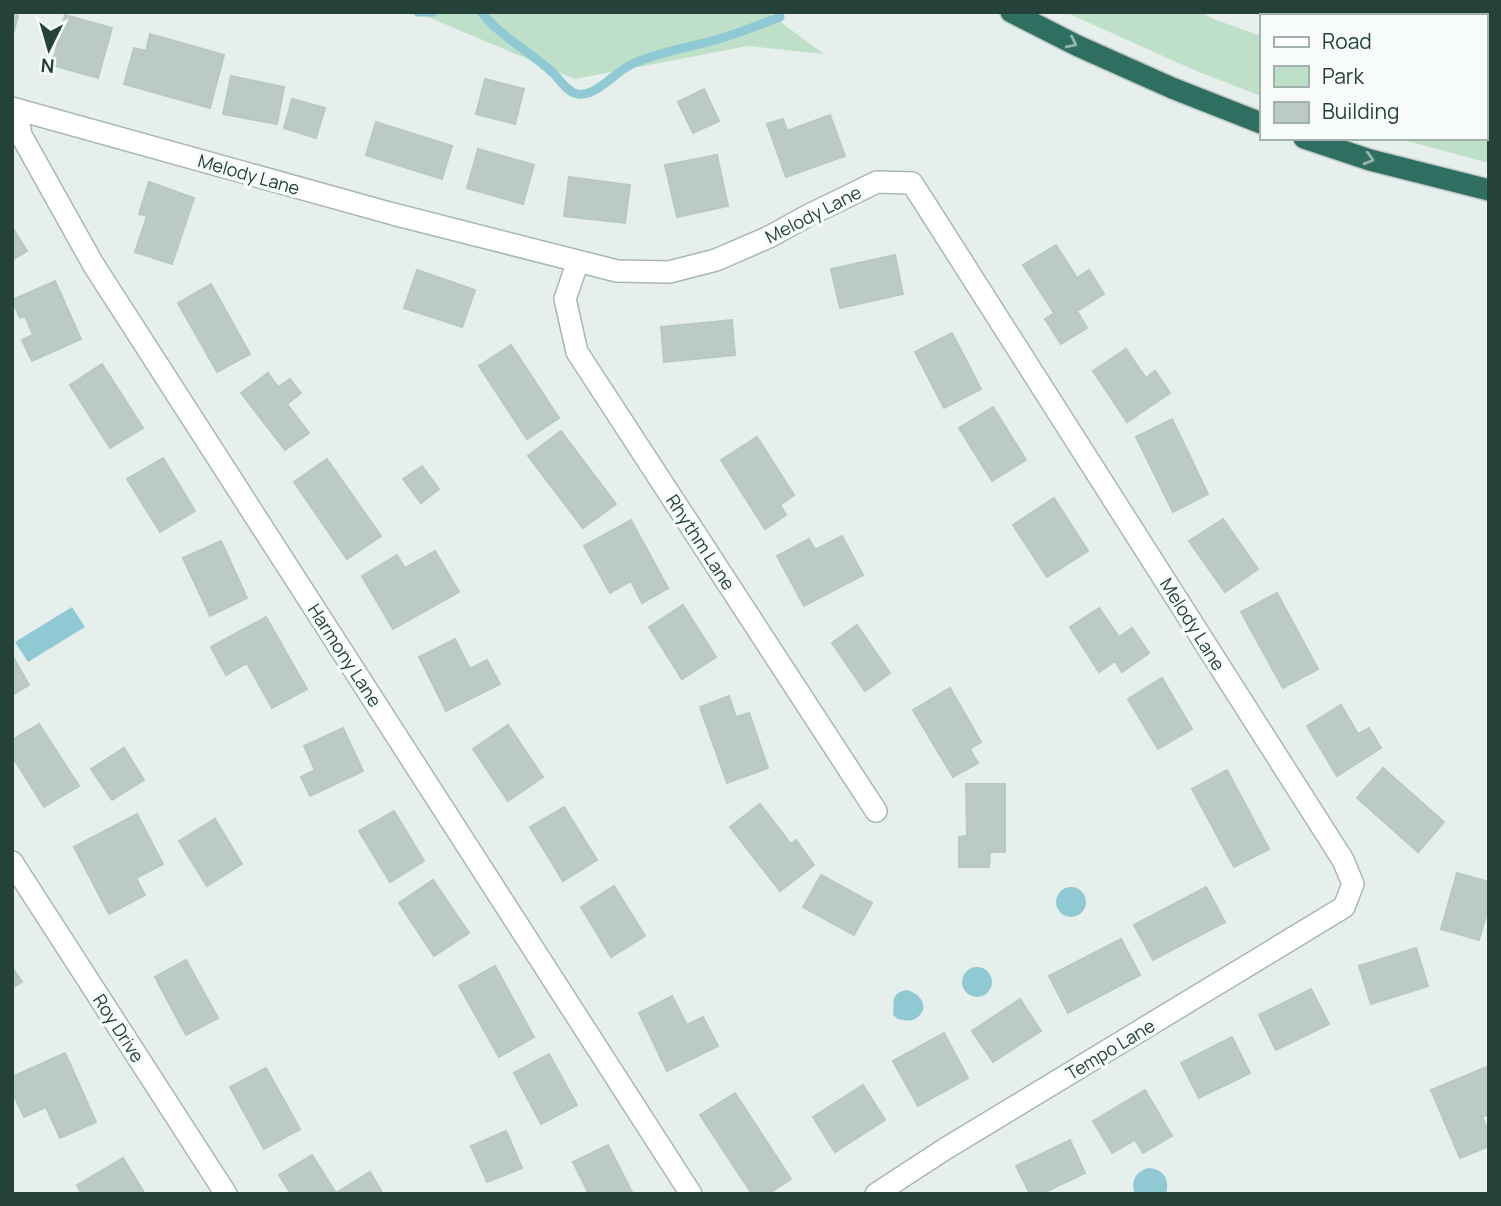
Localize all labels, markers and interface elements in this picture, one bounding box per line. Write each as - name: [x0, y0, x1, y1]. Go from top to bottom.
- north arrow: [14, 14, 84, 84]
- legend: [1260, 14, 1487, 140]
- text: Road: [1322, 27, 1372, 55]
- one-way arrow: [1065, 35, 1077, 49]
- text: N: [40, 52, 55, 79]
- text: Park: [1322, 62, 1364, 90]
- text: Building: [1322, 97, 1399, 125]
- street label: Melody Lane: [195, 148, 303, 200]
- one-way arrow: [1363, 151, 1375, 166]
- street label: Melody Lane: [761, 180, 865, 248]
- street label: Rhythm Lane: [661, 490, 741, 594]
- street label: Melody Lane: [1155, 573, 1231, 675]
- street label: Harmony Lane: [303, 599, 387, 711]
- street label: Roy Drive: [88, 989, 150, 1067]
- street label: Tempo Lane: [1061, 1013, 1159, 1085]

